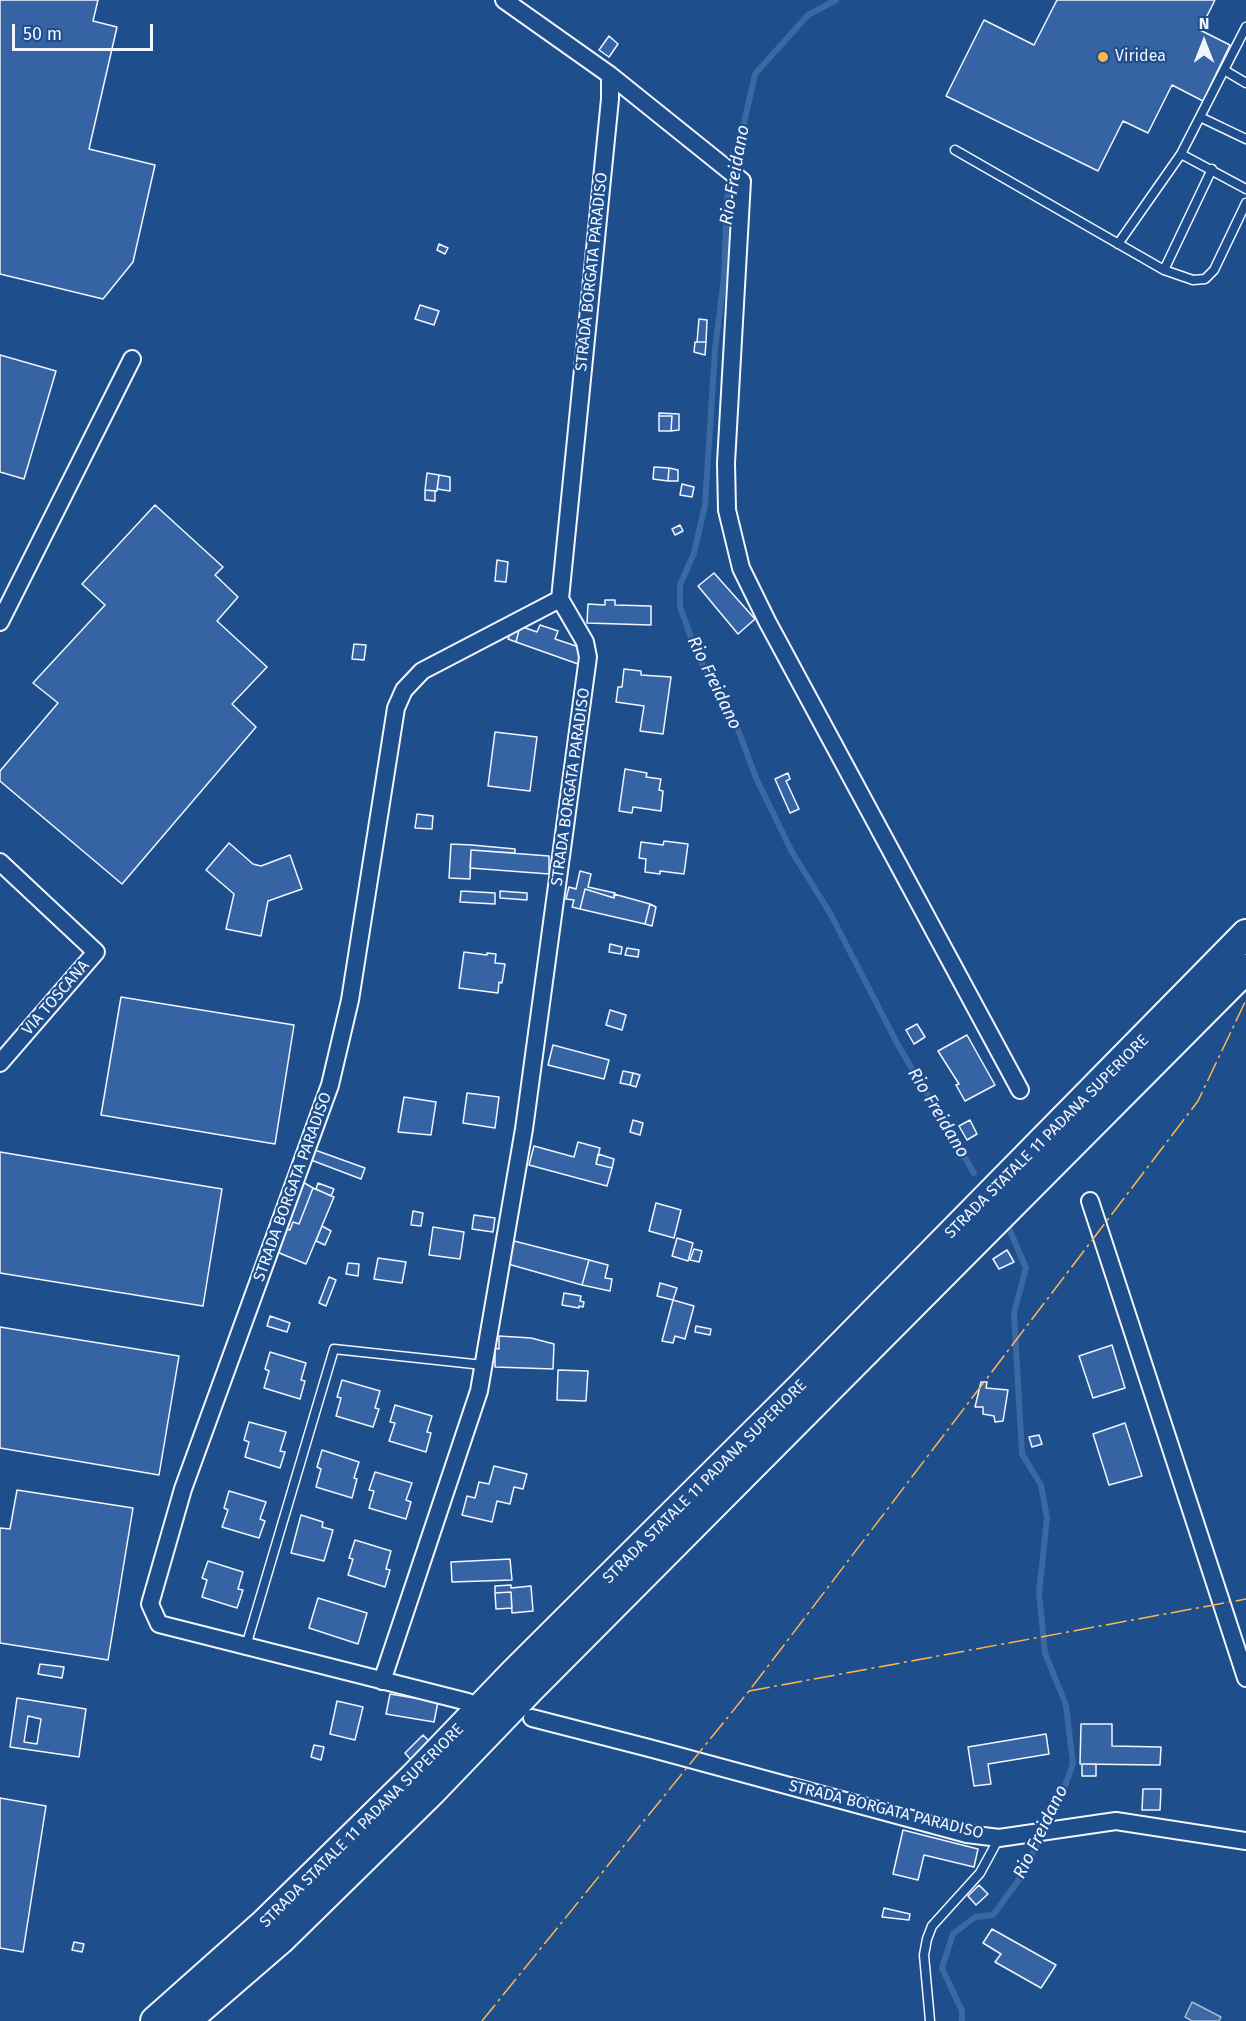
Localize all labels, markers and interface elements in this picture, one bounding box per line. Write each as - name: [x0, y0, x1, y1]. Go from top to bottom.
- scale bar: [15, 12, 156, 50]
- north arrow: [1174, 12, 1234, 72]
- text: N: [1199, 14, 1209, 33]
- text: 50 m: [23, 23, 62, 45]
- place label: Viridea: [1115, 47, 1166, 67]
- marker: Viridea: [1096, 50, 1110, 64]
- water label: Rio Freidano: [716, 123, 754, 227]
- street label: STRADA BORGATA PARADISO: [572, 172, 612, 372]
- water label: Rio Freidano: [682, 633, 746, 733]
- street label: STRADA BORGATA PARADISO: [548, 687, 594, 887]
- street label: VIA TOSCANA: [18, 957, 94, 1039]
- street label: STRADA STATALE 11 PADANA SUPERIORE: [941, 1031, 1153, 1243]
- water label: Rio Freidano: [903, 1064, 973, 1162]
- street label: STRADA BORGATA PARADISO: [250, 1090, 336, 1284]
- street label: STRADA STATALE 11 PADANA SUPERIORE: [599, 1376, 811, 1588]
- street label: STRADA STATALE 11 PADANA SUPERIORE: [256, 1720, 468, 1932]
- street label: STRADA BORGATA PARADISO: [787, 1777, 985, 1843]
- water label: Rio Freidano: [1009, 1782, 1073, 1882]

